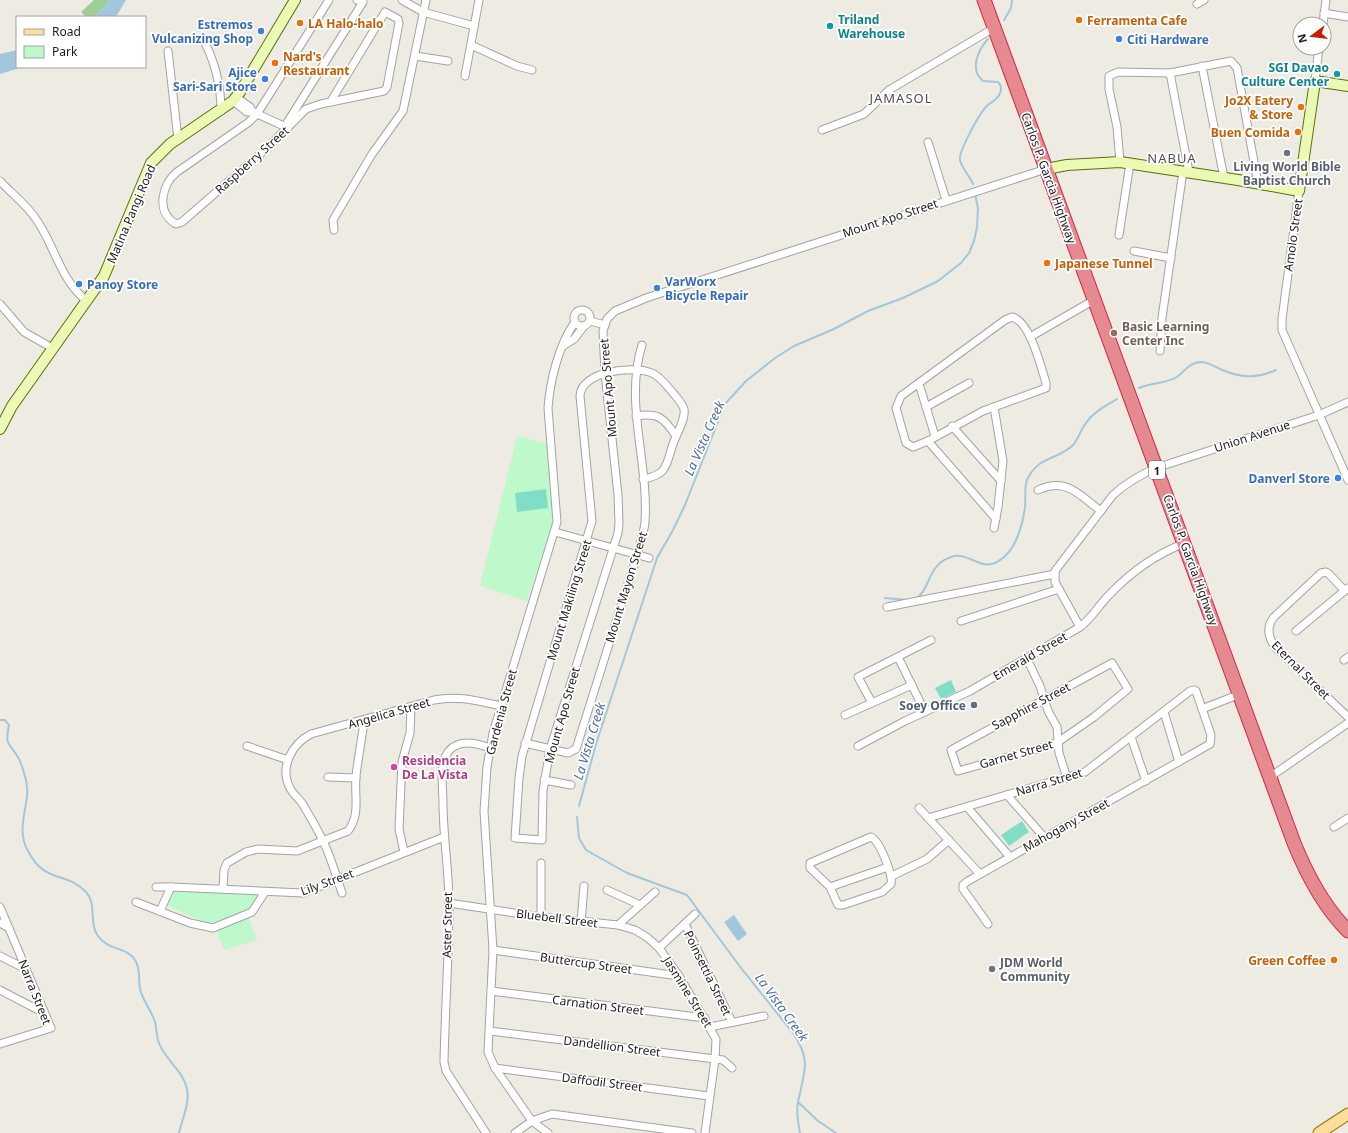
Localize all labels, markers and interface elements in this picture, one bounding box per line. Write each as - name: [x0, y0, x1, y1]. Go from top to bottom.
- place label: Triland Warehouse: [838, 11, 905, 42]
- place label: Ferramenta Cafe: [1087, 12, 1187, 29]
- place label: LA Halo-halo: [308, 15, 383, 32]
- marker: Ferramenta Cafe: [1074, 15, 1084, 25]
- legend: [16, 16, 146, 68]
- place label: Estremos Vulcanizing Shop: [152, 16, 253, 47]
- north arrow: [1292, 16, 1332, 56]
- marker: LA Halo-halo: [295, 18, 305, 28]
- marker: Triland Warehouse: [825, 21, 835, 31]
- text: Road: [52, 23, 81, 40]
- marker: Estremos Vulcanizing Shop: [256, 26, 266, 36]
- place label: Citi Hardware: [1127, 31, 1209, 48]
- text: N: [1293, 32, 1310, 45]
- marker: Citi Hardware: [1114, 34, 1124, 44]
- text: Park: [52, 43, 78, 60]
- place label: Nard's Restaurant: [283, 48, 350, 79]
- marker: Nard's Restaurant: [270, 58, 280, 68]
- place label: SGI Davao Culture Center: [1241, 59, 1330, 90]
- place label: Ajice Sari-Sari Store: [173, 64, 257, 95]
- marker: SGI Davao Culture Center: [1332, 69, 1342, 79]
- marker: Ajice Sari-Sari Store: [260, 74, 270, 84]
- district label: JAMASOL: [867, 89, 933, 107]
- place label: Jo2X Eatery & Store: [1224, 92, 1293, 123]
- marker: Jo2X Eatery & Store: [1296, 102, 1306, 112]
- street label: Carlos P. Garcia Highway: [1017, 110, 1081, 247]
- street label: Raspberry Street: [211, 122, 293, 198]
- place label: Buen Comida: [1211, 124, 1290, 141]
- marker: Buen Comida: [1293, 127, 1303, 137]
- marker: Living World Bible Baptist Church: [1282, 148, 1292, 158]
- district label: NABUA: [1147, 149, 1197, 167]
- place label: Living World Bible Baptist Church: [1233, 158, 1341, 189]
- street label: Matina Pangi Road: [102, 162, 160, 266]
- street label: Mount Apo Street: [840, 194, 941, 241]
- street label: Amolo Street: [1279, 197, 1307, 272]
- place label: Japanese Tunnel: [1054, 255, 1153, 272]
- marker: Japanese Tunnel: [1042, 258, 1052, 268]
- place label: VarWorx Bicycle Repair: [665, 273, 749, 304]
- place label: Panoy Store: [87, 276, 158, 293]
- marker: Panoy Store: [74, 279, 84, 289]
- marker: VarWorx Bicycle Repair: [652, 283, 662, 293]
- place label: Basic Learning Center Inc: [1122, 318, 1209, 349]
- marker: Basic Learning Center Inc: [1109, 328, 1119, 338]
- street label: Mount Apo Street: [595, 337, 621, 438]
- water label: La Vista Creek: [679, 397, 729, 478]
- street label: Union Avenue: [1212, 416, 1293, 456]
- road number: 1: [1149, 461, 1165, 479]
- place label: Danverl Store: [1249, 470, 1330, 487]
- marker: Danverl Store: [1333, 473, 1343, 483]
- street label: Carlos P. Garcia Highway: [1159, 492, 1223, 629]
- street label: Mount Mayon Street: [601, 529, 651, 645]
- street label: Mount Makiling Street: [543, 537, 596, 662]
- street label: Emerald Street: [990, 628, 1071, 684]
- street label: Eternal Street: [1268, 637, 1335, 704]
- street label: Mount Apo Street: [540, 664, 584, 765]
- street label: Gardenia Street: [481, 667, 521, 757]
- street label: Sapphire Street: [989, 678, 1074, 734]
- street label: Angelica Street: [346, 693, 433, 733]
- place label: Soey Office: [899, 697, 966, 714]
- water label: La Vista Creek: [569, 700, 609, 782]
- marker: Soey Office: [969, 700, 979, 710]
- street label: Garnet Street: [977, 735, 1055, 773]
- place label: Residencia De La Vista: [402, 752, 468, 783]
- marker: Residencia De La Vista: [389, 762, 399, 772]
- street label: Narra Street: [1014, 764, 1085, 800]
- street label: Mahogany Street: [1020, 794, 1113, 856]
- street label: Lily Street: [298, 864, 356, 899]
- street label: Aster Street: [438, 891, 456, 958]
- street label: Bluebell Street: [515, 905, 599, 932]
- street label: Poinsettia Street: [680, 928, 736, 1019]
- street label: Buttercup Street: [539, 948, 634, 978]
- street label: Jasmine Street: [659, 952, 717, 1031]
- place label: Green Coffee: [1248, 952, 1326, 969]
- place label: JDM World Community: [999, 954, 1070, 985]
- marker: Green Coffee: [1329, 955, 1339, 965]
- street label: Narra Street: [14, 957, 56, 1028]
- marker: JDM World Community: [987, 964, 997, 974]
- water label: La Vista Creek: [751, 969, 813, 1045]
- street label: Carnation Street: [551, 991, 645, 1019]
- street label: Dandellion Street: [562, 1032, 662, 1060]
- street label: Daffodil Street: [561, 1069, 644, 1095]

